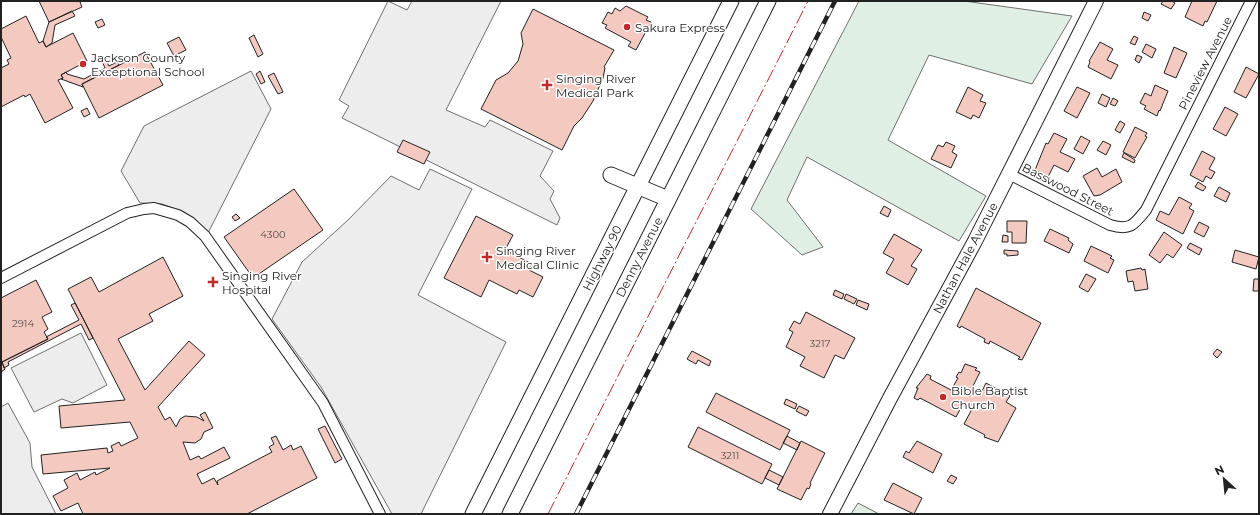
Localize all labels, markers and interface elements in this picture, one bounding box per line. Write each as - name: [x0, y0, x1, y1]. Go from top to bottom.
- street label: Pineview Avenue: [1175, 14, 1235, 112]
- place label: Sakura Express: [635, 20, 725, 35]
- marker: Sakura Express: [622, 22, 632, 32]
- place label: Jackson County Exceptional School: [90, 50, 205, 79]
- marker: Jackson County Exceptional School: [78, 59, 88, 69]
- place label: Singing River Medical Park: [556, 71, 636, 100]
- marker: Singing River Medical Park: [541, 79, 553, 91]
- street label: Basswood Street: [1020, 159, 1116, 219]
- street label: Nathan Hale Avenue: [929, 200, 1001, 316]
- street label: Denny Avenue: [612, 214, 666, 300]
- street label: Highway 90: [579, 223, 625, 293]
- house number: 4300: [260, 228, 286, 241]
- place label: Singing River Medical Clinic: [496, 243, 580, 272]
- marker: Singing River Medical Clinic: [481, 251, 493, 263]
- place label: Singing River Hospital: [222, 268, 302, 297]
- marker: Singing River Hospital: [207, 276, 219, 288]
- house number: 2914: [12, 317, 34, 330]
- house number: 3217: [810, 337, 830, 350]
- place label: Bible Baptist Church: [951, 383, 1028, 412]
- marker: Bible Baptist Church: [938, 392, 948, 402]
- house number: 3211: [721, 449, 739, 462]
- north arrow: [1204, 459, 1244, 499]
- text: N: [1212, 462, 1227, 478]

